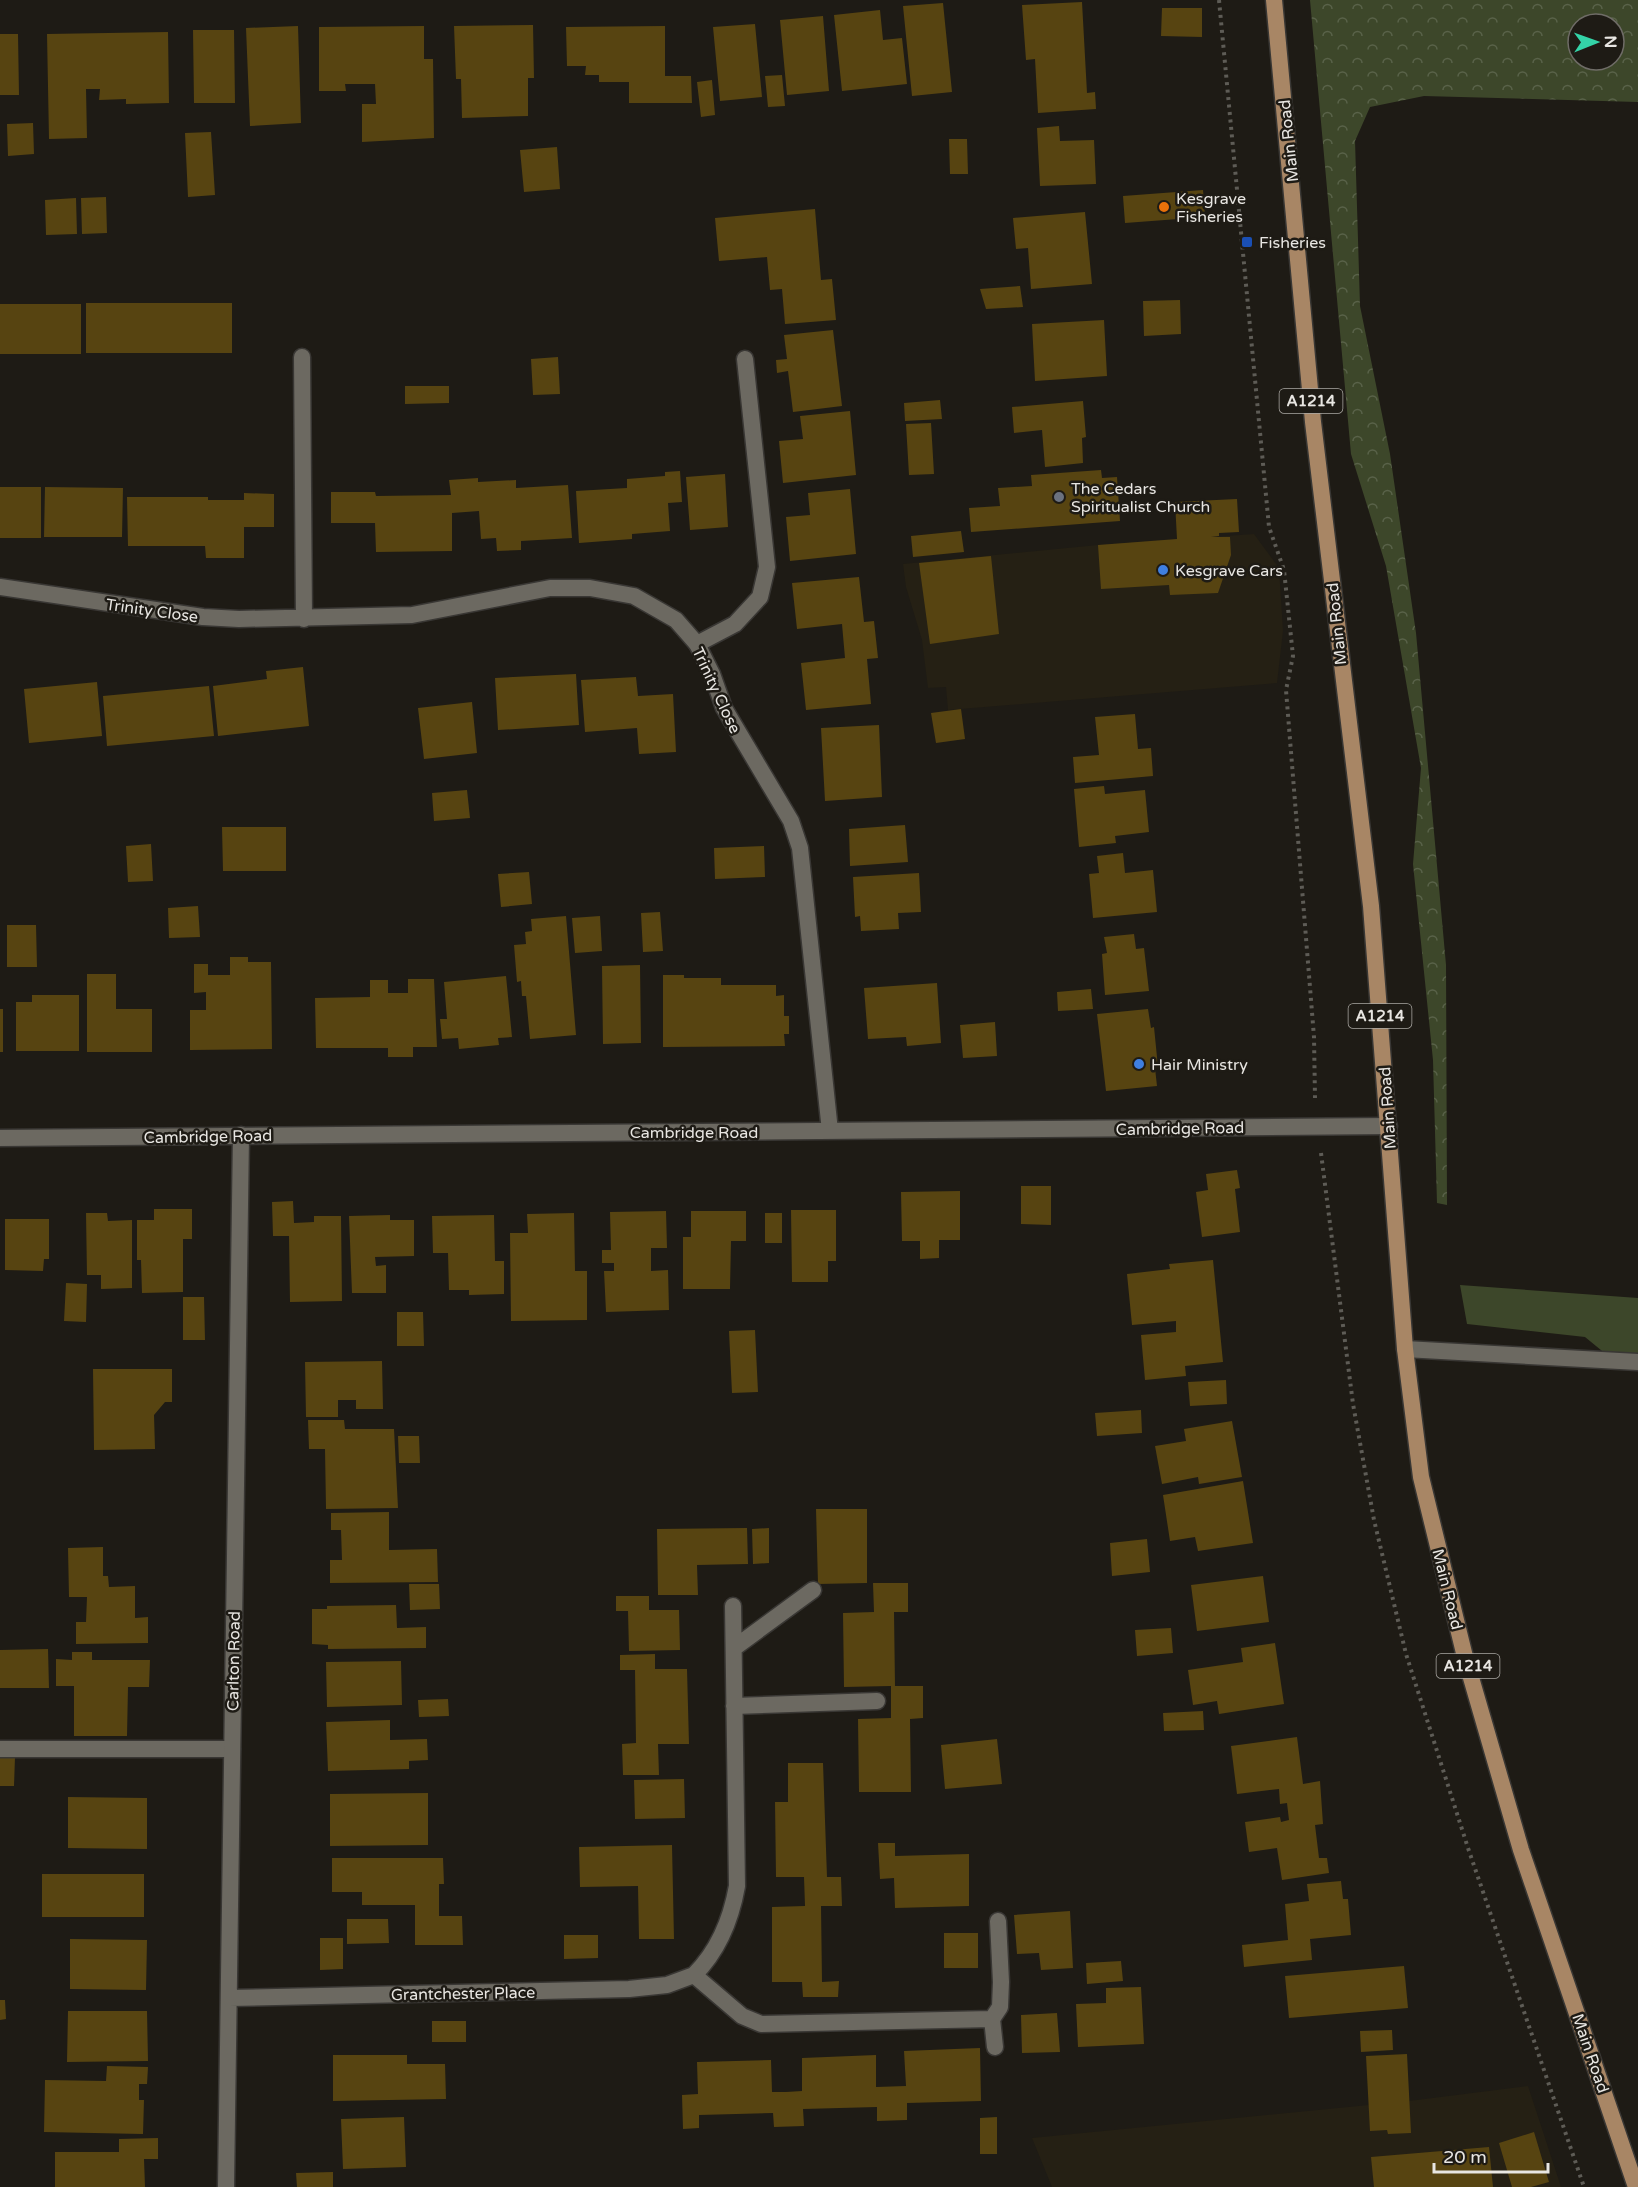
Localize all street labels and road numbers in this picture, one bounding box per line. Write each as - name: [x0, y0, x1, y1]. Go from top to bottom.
- street label: Main Road: [1275, 99, 1303, 183]
- road number: A1214: [1280, 389, 1342, 413]
- street label: Main Road: [1323, 582, 1351, 666]
- street label: Trinity Close: [104, 595, 199, 627]
- street label: Trinity Close: [687, 644, 745, 737]
- road number: A1214: [1348, 1004, 1412, 1028]
- street label: Main Road: [1375, 1066, 1401, 1150]
- street label: Cambridge Road: [1116, 1118, 1244, 1140]
- street label: Cambridge Road: [630, 1123, 758, 1143]
- street label: Cambridge Road: [144, 1126, 272, 1148]
- street label: Main Road: [1427, 1547, 1467, 1632]
- street label: Carlton Road: [223, 1611, 245, 1711]
- road number: A1214: [1436, 1654, 1500, 1678]
- street label: Grantchester Place: [391, 1983, 535, 2005]
- street label: Main Road: [1567, 2011, 1613, 2096]

